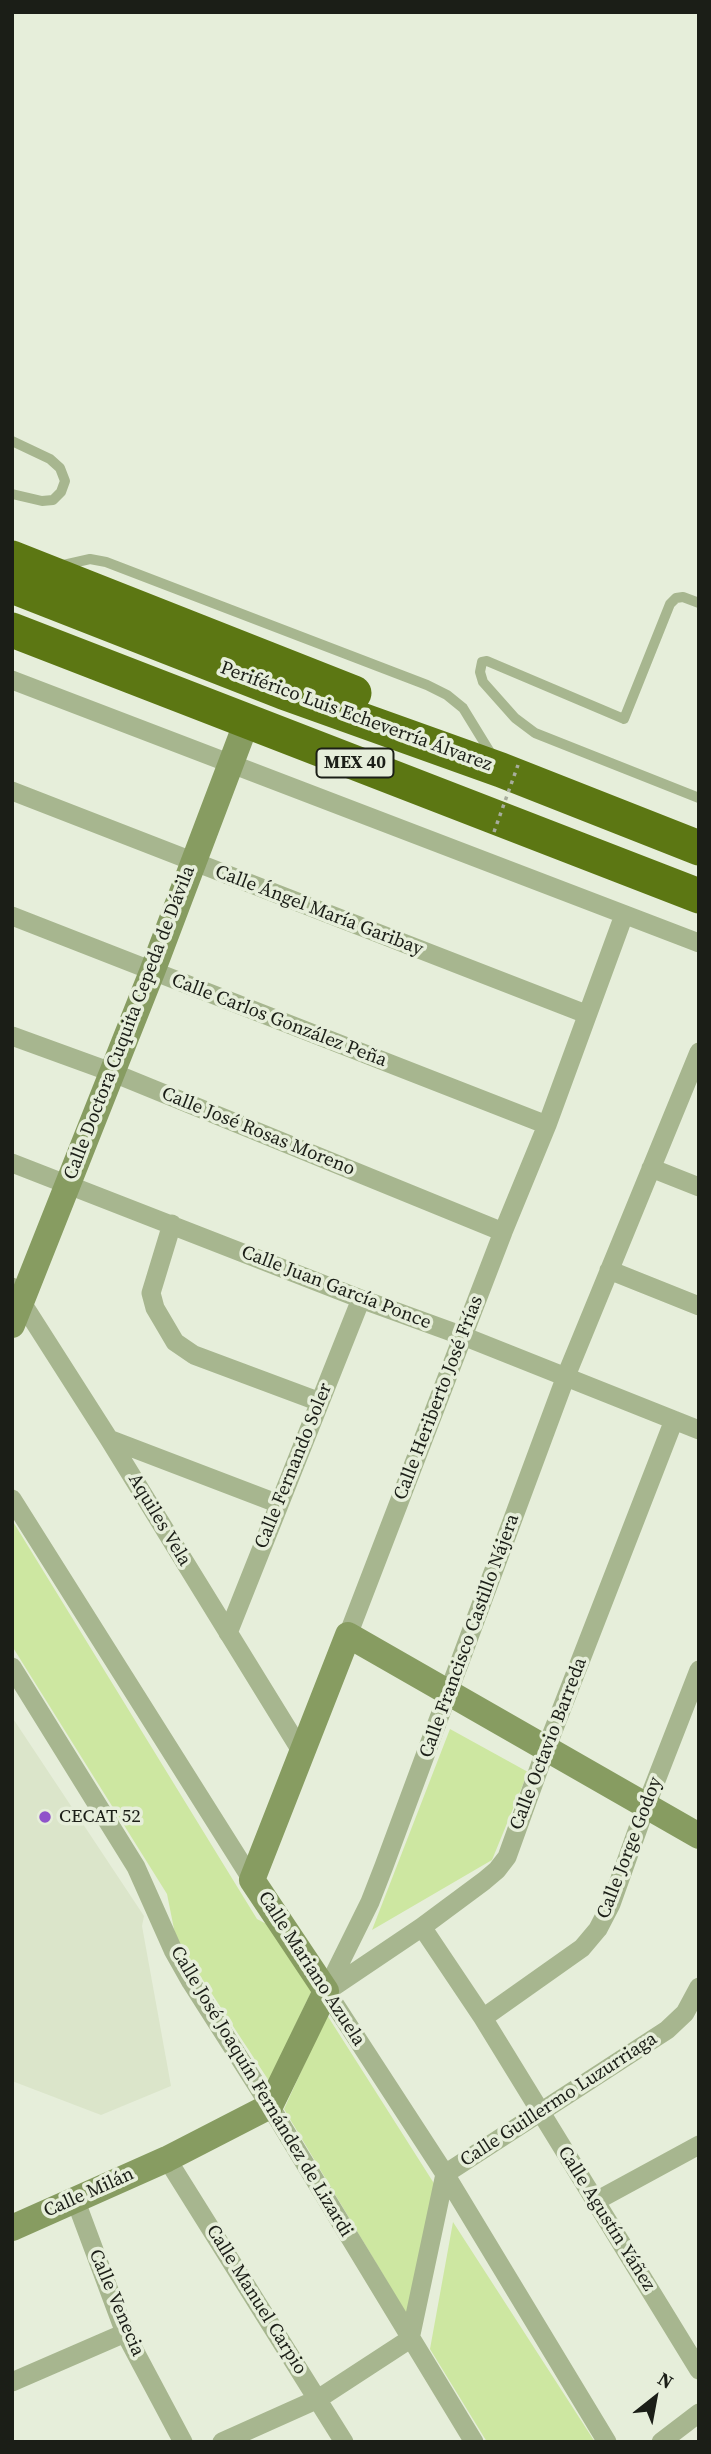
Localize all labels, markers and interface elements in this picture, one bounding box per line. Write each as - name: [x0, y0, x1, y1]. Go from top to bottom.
- street label: Periférico Luis Echeverría Álvarez: [217, 657, 495, 777]
- road number: MEX 40: [316, 748, 394, 778]
- street label: Calle Ángel María Garibay: [212, 861, 426, 961]
- street label: Calle Doctora Cuquita Cepeda de Dávila: [59, 863, 201, 1183]
- street label: Calle Carlos González Peña: [168, 969, 390, 1073]
- street label: Calle José Rosas Moreno: [158, 1083, 358, 1181]
- street label: Calle Juan García Ponce: [238, 1241, 434, 1335]
- street label: Calle Heriberto José Frías: [389, 1293, 489, 1503]
- street label: Calle Fernando Soler: [250, 1380, 338, 1552]
- street label: Aquiles Vela: [123, 1470, 195, 1570]
- street label: Calle Francisco Castillo Nájera: [415, 1511, 525, 1761]
- street label: Calle Octavio Barreda: [506, 1655, 592, 1833]
- street label: Calle Jorge Godoy: [592, 1774, 668, 1922]
- place label: CECAT 52: [59, 1806, 141, 1828]
- marker: CECAT 52: [37, 1809, 53, 1825]
- street label: Calle Mariano Azuela: [252, 1887, 370, 2051]
- street label: Calle José Joaquín Fernández de Lizardi: [165, 1942, 357, 2242]
- street label: Calle Guillermo Luzurriaga: [456, 2028, 662, 2172]
- street label: Calle Agustín Yáñez: [552, 2142, 660, 2296]
- street label: Calle Milán: [40, 2163, 138, 2223]
- street label: Calle Manuel Carpio: [201, 2221, 311, 2379]
- street label: Calle Venecia: [83, 2246, 149, 2360]
- north arrow: [620, 2363, 690, 2433]
- text: N: [653, 2365, 678, 2395]

